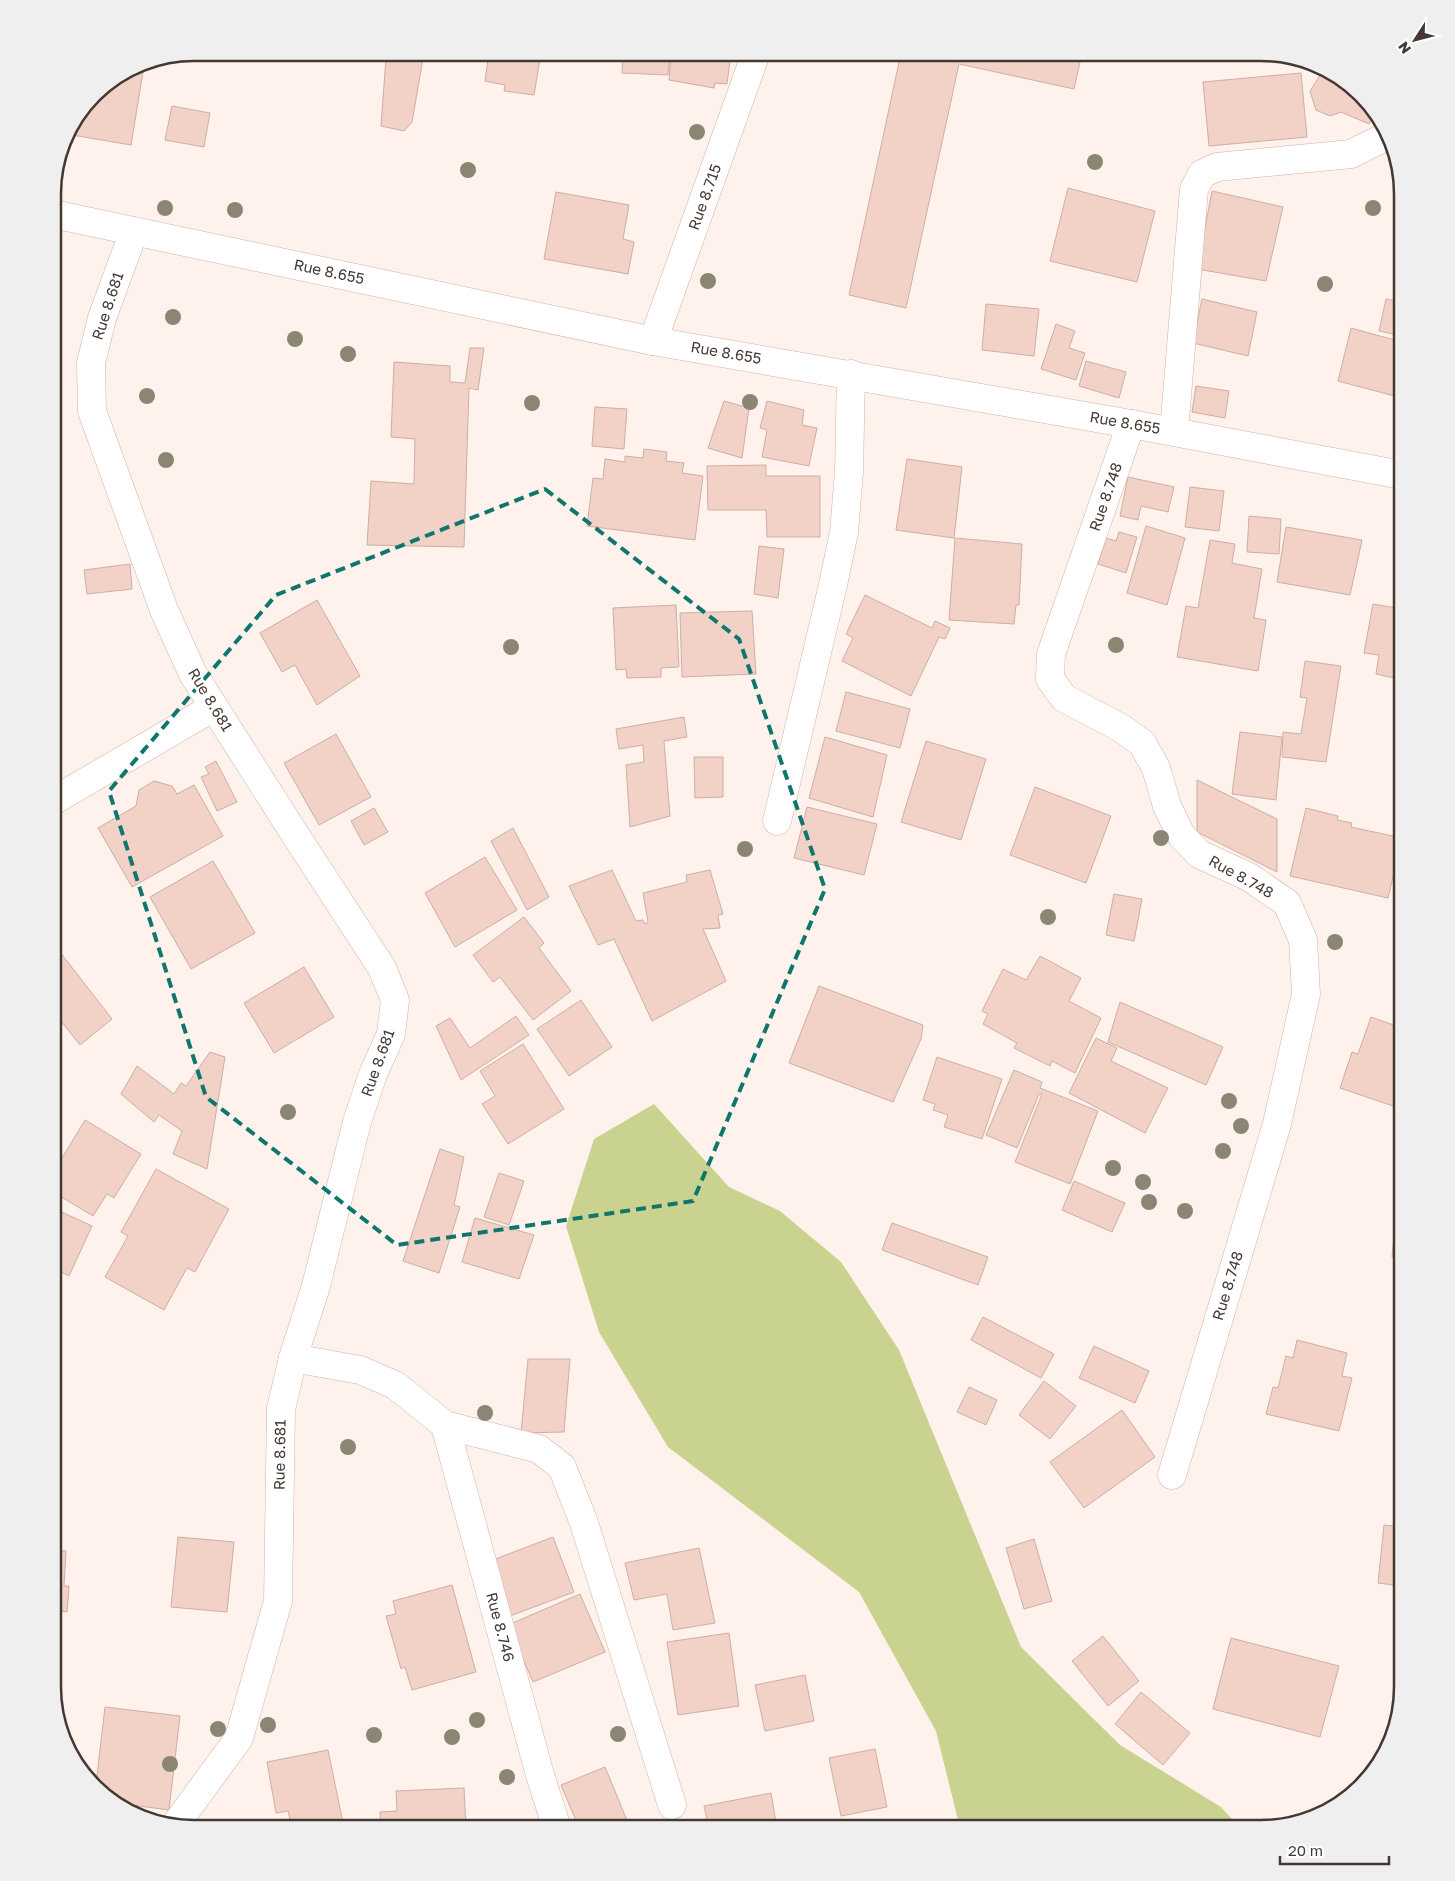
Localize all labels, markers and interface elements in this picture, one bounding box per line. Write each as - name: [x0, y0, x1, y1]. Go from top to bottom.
- north arrow: [1390, 15, 1440, 65]
- text: N: [1394, 39, 1414, 57]
- street label: Rue 8.715: [684, 161, 724, 232]
- street label: Rue 8.655: [292, 255, 366, 287]
- street label: Rue 8.681: [88, 269, 127, 342]
- street label: Rue 8.655: [689, 337, 763, 367]
- street label: Rue 8.655: [1088, 407, 1162, 437]
- street label: Rue 8.748: [1085, 460, 1125, 533]
- street label: Rue 8.681: [185, 665, 237, 734]
- street label: Rue 8.748: [1206, 851, 1277, 901]
- street label: Rue 8.681: [357, 1026, 398, 1099]
- street label: Rue 8.748: [1208, 1249, 1246, 1322]
- street label: Rue 8.681: [269, 1420, 289, 1490]
- street label: Rue 8.746: [483, 1590, 519, 1663]
- scale bar: [1280, 1834, 1389, 1866]
- text: 20 m: [1288, 1841, 1323, 1859]

